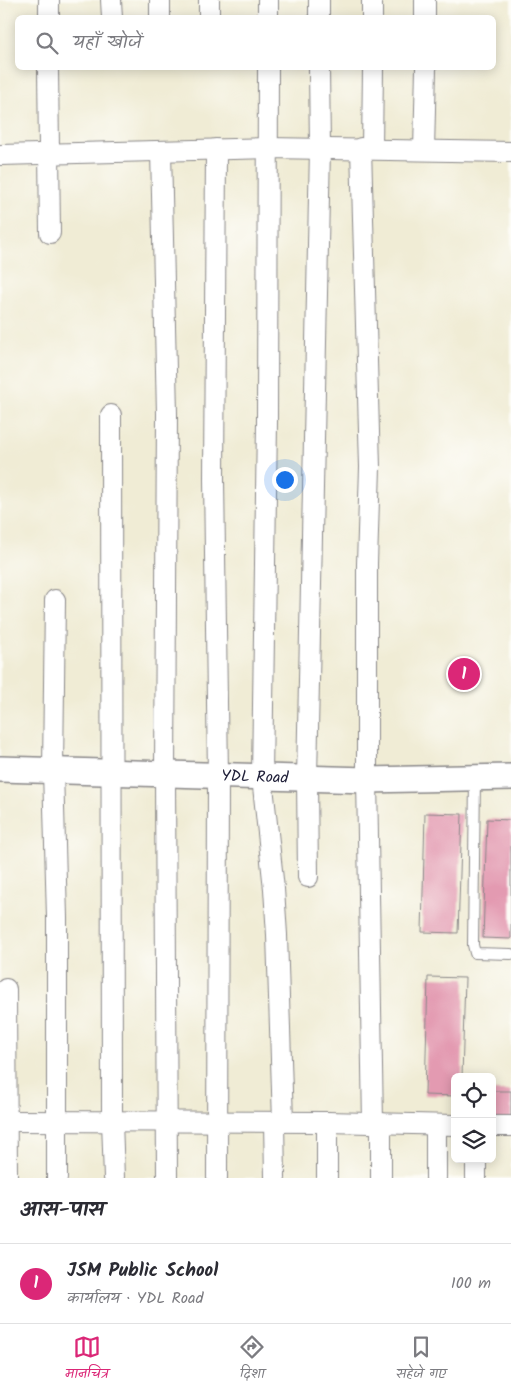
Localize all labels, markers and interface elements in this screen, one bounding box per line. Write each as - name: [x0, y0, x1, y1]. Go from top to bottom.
- search box: [15, 15, 496, 70]
- text: यहाँ खोजें: [73, 28, 142, 58]
- icon: search: [33, 29, 61, 57]
- your location: [272, 467, 298, 493]
- pin: 1: [448, 655, 480, 693]
- street label: YDL Road: [221, 763, 290, 790]
- map controls: [451, 1073, 496, 1163]
- button: locate: [451, 1073, 496, 1118]
- button: layers: [451, 1118, 496, 1163]
- text: आस-पास: [20, 1194, 104, 1227]
- text: JSM Public School: [67, 1256, 218, 1286]
- text: 1: [34, 1271, 38, 1296]
- text: 100 m: [451, 1271, 491, 1296]
- text: कार्यालय · YDL Road: [67, 1286, 203, 1311]
- tab: मानचित्र: [65, 1333, 108, 1385]
- tab: दिशा: [238, 1333, 266, 1385]
- tab: सहेजे गए: [396, 1333, 446, 1385]

